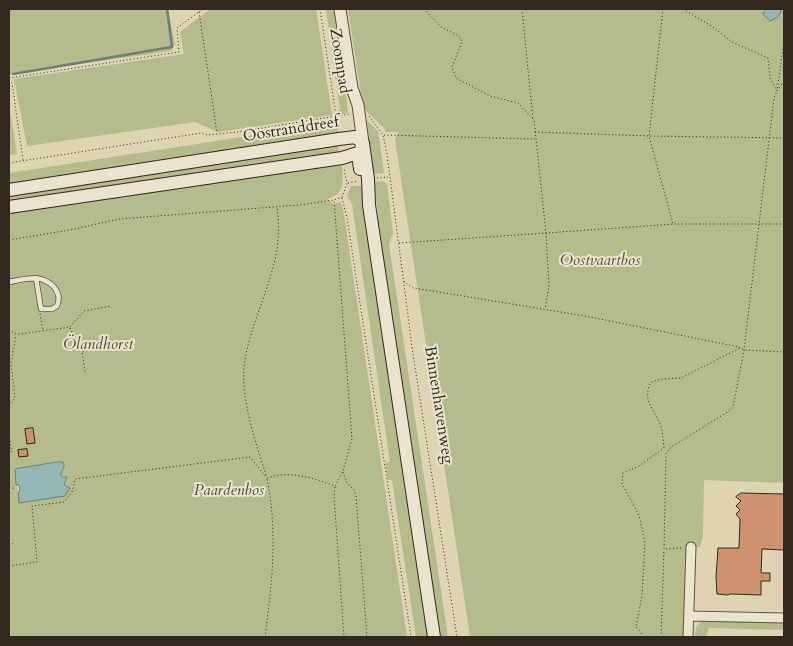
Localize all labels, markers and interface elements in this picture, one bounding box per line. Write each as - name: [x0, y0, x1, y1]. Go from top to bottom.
- street label: Zoompad: [324, 27, 354, 95]
- street label: Oostranddreef: [242, 113, 340, 147]
- park label: Oostvaartbos: [560, 251, 640, 271]
- park label: Ölandhorst: [63, 335, 133, 355]
- street label: Binnenhavenweg: [419, 345, 457, 465]
- park label: Paardenbos: [194, 481, 264, 501]

